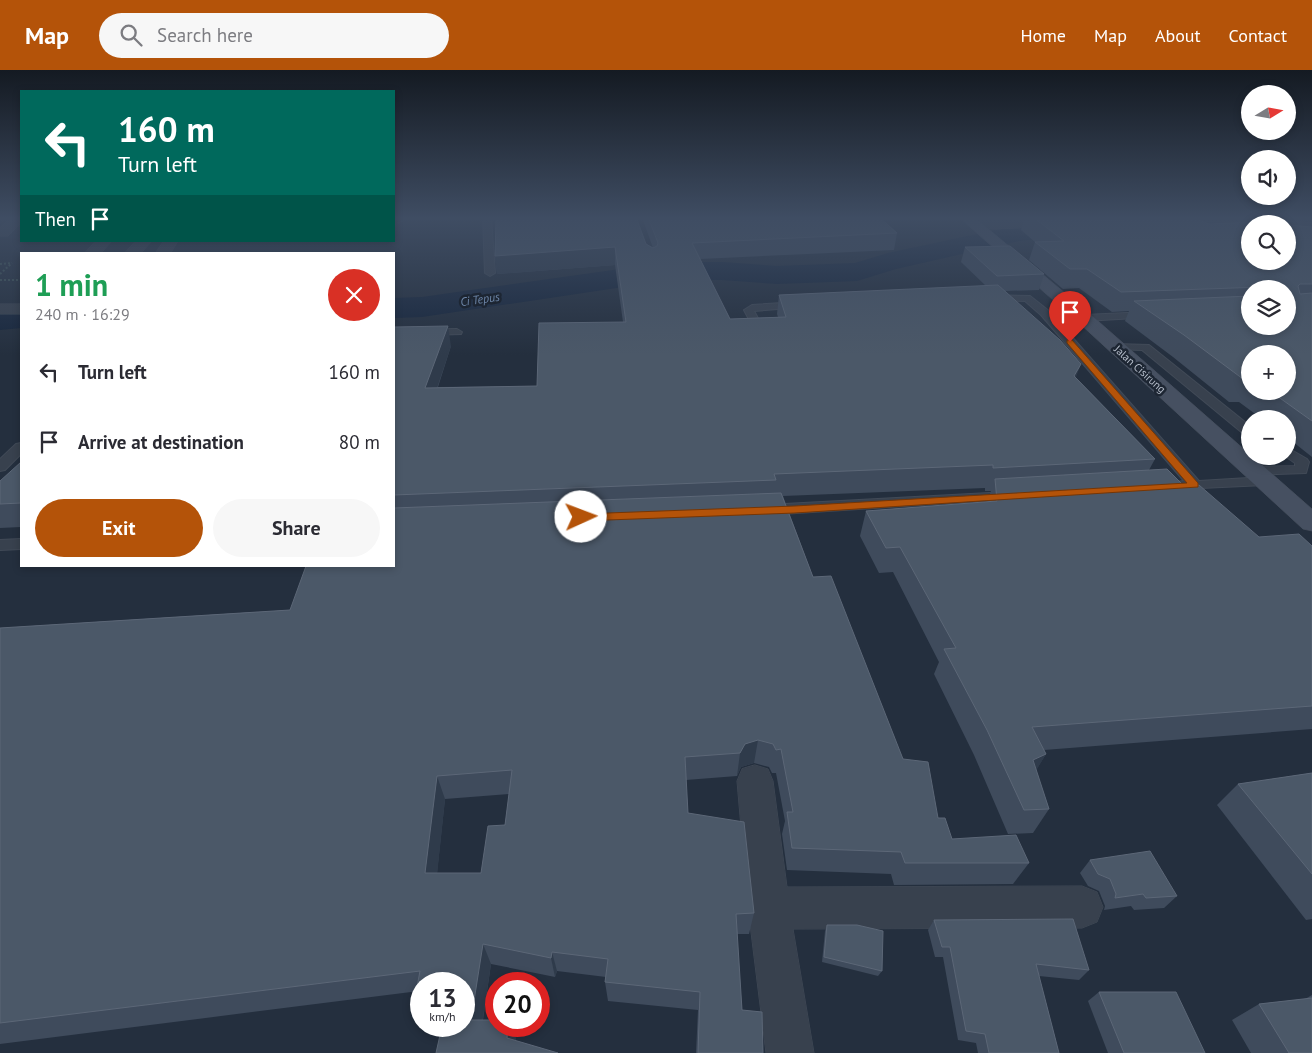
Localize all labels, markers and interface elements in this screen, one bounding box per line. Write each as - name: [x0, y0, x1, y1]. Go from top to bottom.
- search box: [99, 13, 449, 58]
- text: Map: [25, 20, 69, 51]
- icon: search: [117, 21, 145, 49]
- text: Search here: [157, 23, 253, 47]
- text: Home: [1020, 24, 1066, 47]
- text: Map: [1094, 24, 1127, 47]
- text: About: [1155, 24, 1201, 47]
- text: Contact: [1229, 24, 1287, 47]
- north arrow: [1241, 85, 1296, 140]
- map controls: [1241, 85, 1296, 465]
- text: 160 m: [118, 106, 215, 152]
- icon: left: [35, 110, 100, 175]
- text: Turn left: [118, 150, 197, 178]
- button: sound: [1241, 150, 1296, 205]
- icon: arrive: [86, 205, 114, 233]
- text: Then: [35, 207, 76, 231]
- button: search: [1241, 215, 1296, 270]
- text: 1 min: [35, 265, 108, 304]
- button: close: [328, 269, 380, 321]
- button: layers: [1241, 280, 1296, 335]
- water label: Ci Tepus: [459, 289, 501, 309]
- pin: [1049, 291, 1091, 342]
- icon: arrive: [1056, 298, 1084, 326]
- text: 240 m · 16:29: [35, 304, 130, 324]
- street label: Jalan Cisirung: [1111, 341, 1169, 396]
- button: +: [1241, 345, 1296, 400]
- icon: left: [35, 358, 63, 386]
- text: Turn left: [78, 360, 147, 384]
- text: 160 m: [328, 360, 380, 384]
- button: −: [1241, 410, 1296, 465]
- icon: arrive: [35, 428, 63, 456]
- text: Arrive at destination: [78, 430, 244, 454]
- text: 80 m: [339, 430, 380, 454]
- position arrow: [554, 490, 606, 542]
- button: Exit: [35, 499, 203, 557]
- button: Share: [213, 499, 380, 557]
- speed limit sign: 20: [485, 972, 550, 1037]
- text: 13: [428, 982, 457, 1014]
- text: km/h: [429, 1009, 456, 1024]

